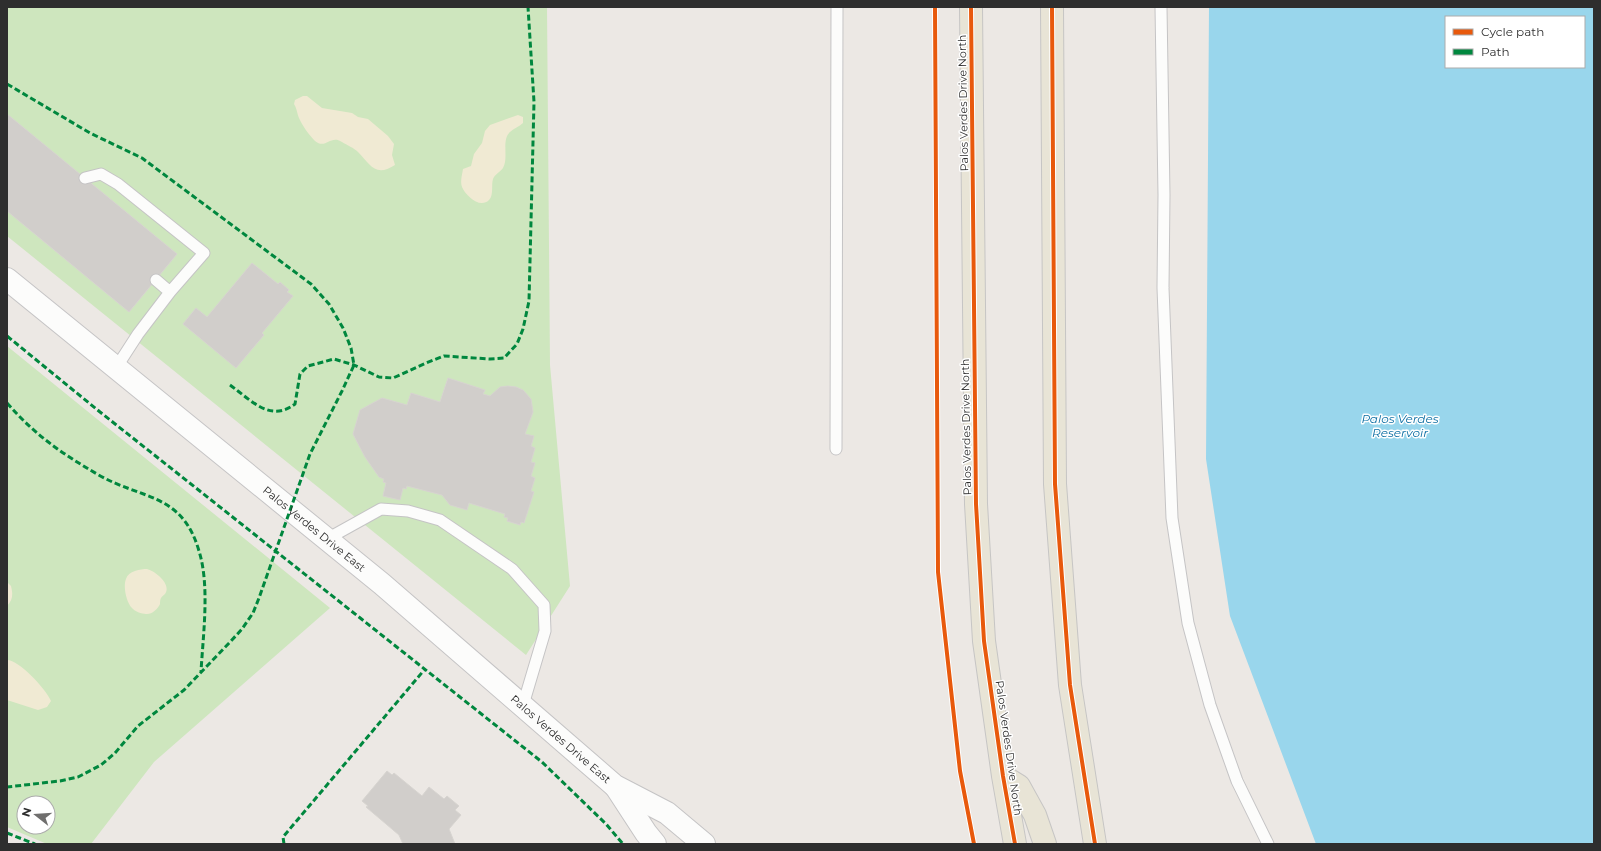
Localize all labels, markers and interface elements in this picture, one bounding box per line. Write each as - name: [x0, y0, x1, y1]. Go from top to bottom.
- legend: [1445, 16, 1585, 68]
- text: Cycle path: [1481, 24, 1544, 39]
- street label: Palos Verdes Drive North: [955, 35, 971, 171]
- text: Path: [1481, 44, 1510, 59]
- street label: Palos Verdes Drive North: [958, 359, 974, 495]
- water label: Palos Verdes Reservoir: [1361, 411, 1439, 440]
- street label: Palos Verdes Drive East: [260, 483, 369, 575]
- street label: Palos Verdes Drive North: [993, 679, 1025, 817]
- street label: Palos Verdes Drive East: [508, 692, 614, 787]
- north arrow: [16, 795, 56, 835]
- text: N: [18, 806, 34, 818]

